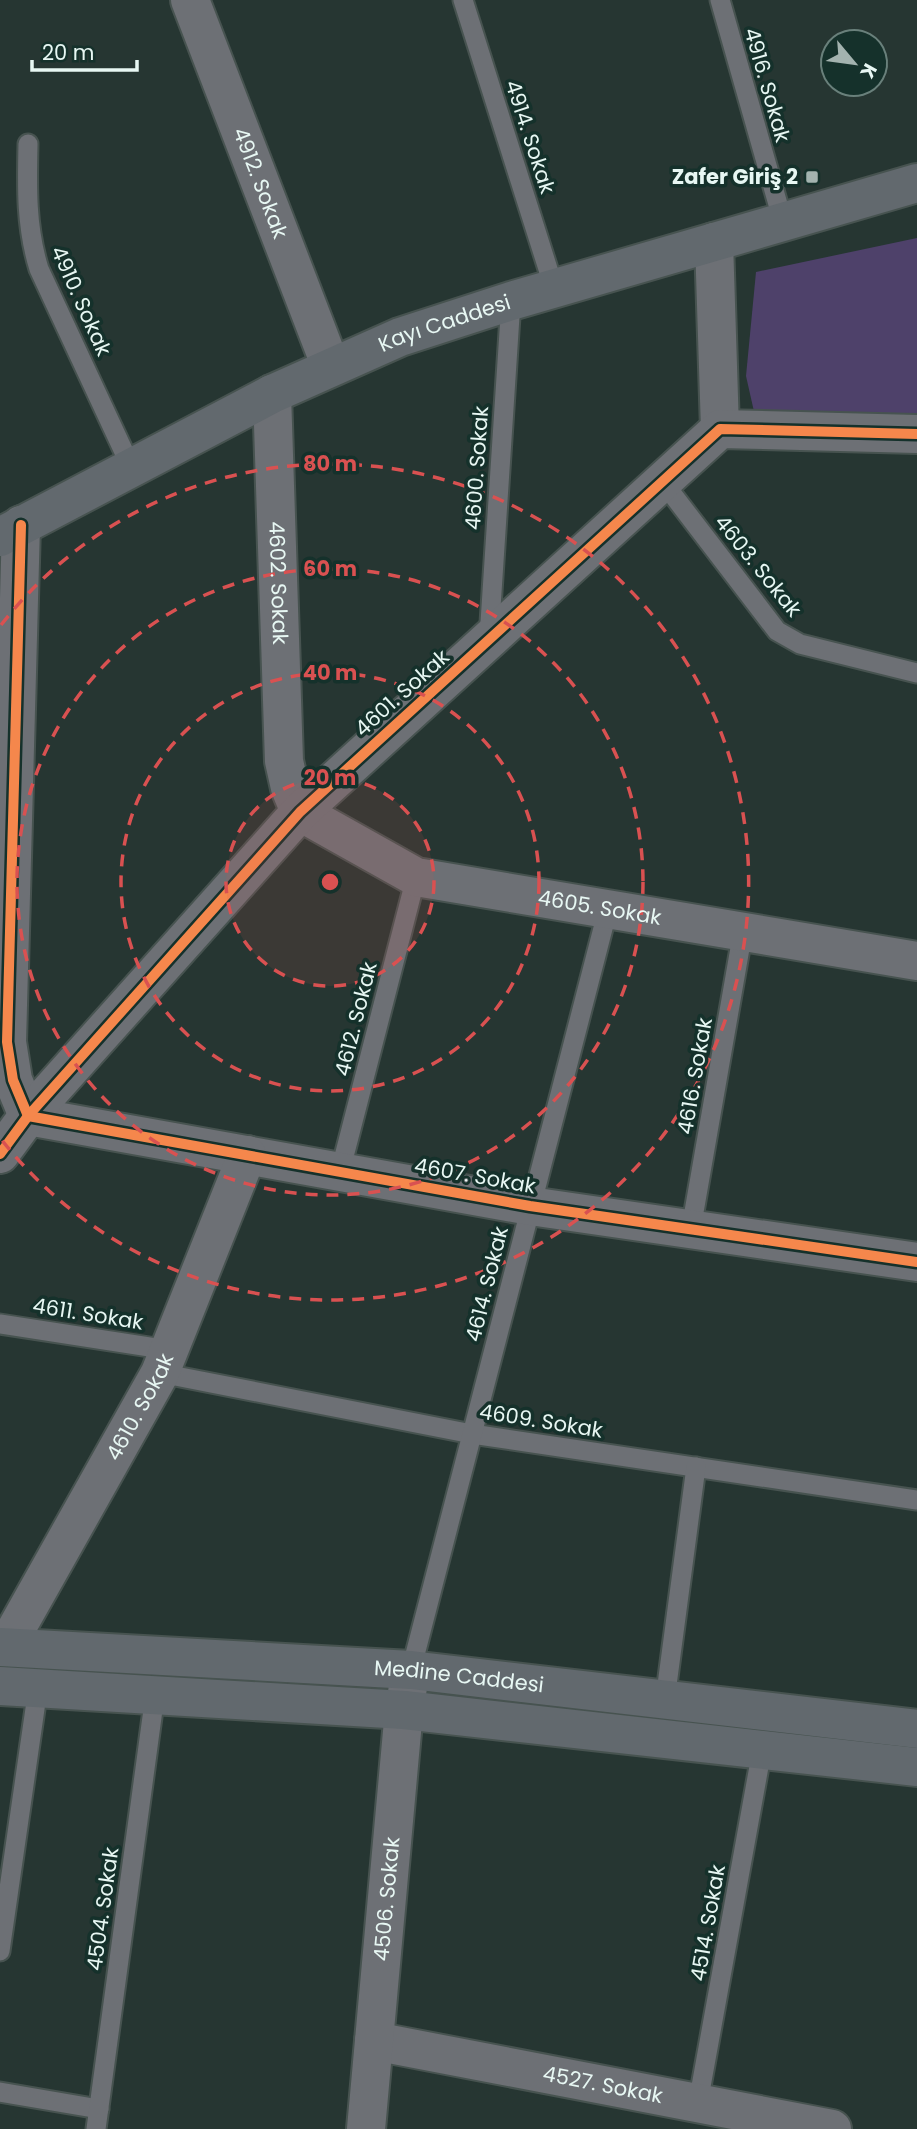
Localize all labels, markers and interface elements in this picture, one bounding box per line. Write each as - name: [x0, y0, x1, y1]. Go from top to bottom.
- street label: 4916. Sokak: [737, 24, 798, 146]
- scale bar: [32, 28, 136, 72]
- north arrow: [819, 28, 889, 98]
- text: 20 m: [42, 38, 95, 67]
- text: K: [853, 59, 883, 83]
- street label: 4914. Sokak: [498, 76, 563, 198]
- street label: 4912. Sokak: [226, 123, 295, 243]
- place label: Zafer Giriş 2: [672, 162, 798, 191]
- marker: Zafer Giriş 2: [804, 169, 820, 185]
- street label: 4910. Sokak: [44, 241, 119, 361]
- street label: Kayı Caddesi: [374, 287, 514, 359]
- street label: 4600. Sokak: [458, 405, 495, 531]
- text: 80 m: [303, 449, 357, 478]
- street label: 4603. Sokak: [708, 508, 809, 623]
- street label: 4602. Sokak: [262, 521, 295, 645]
- text: 60 m: [303, 554, 357, 583]
- street label: 4601. Sokak: [348, 642, 455, 743]
- text: 40 m: [303, 658, 357, 687]
- text: 20 m: [304, 763, 356, 792]
- centre of rings: [318, 870, 342, 894]
- street label: 4605. Sokak: [536, 883, 664, 932]
- street label: 4612. Sokak: [327, 958, 384, 1079]
- street label: 4616. Sokak: [670, 1015, 719, 1137]
- street label: 4607. Sokak: [412, 1151, 538, 1200]
- street label: 4614. Sokak: [458, 1223, 515, 1345]
- street label: 4611. Sokak: [31, 1290, 146, 1337]
- street label: 4610. Sokak: [99, 1349, 180, 1466]
- street label: 4609. Sokak: [477, 1396, 605, 1445]
- street label: Medine Caddesi: [373, 1653, 545, 1699]
- street label: 4506. Sokak: [366, 1835, 406, 1962]
- street label: 4504. Sokak: [79, 1845, 126, 1973]
- street label: 4514. Sokak: [683, 1862, 732, 1984]
- street label: 4527. Sokak: [540, 2059, 666, 2110]

